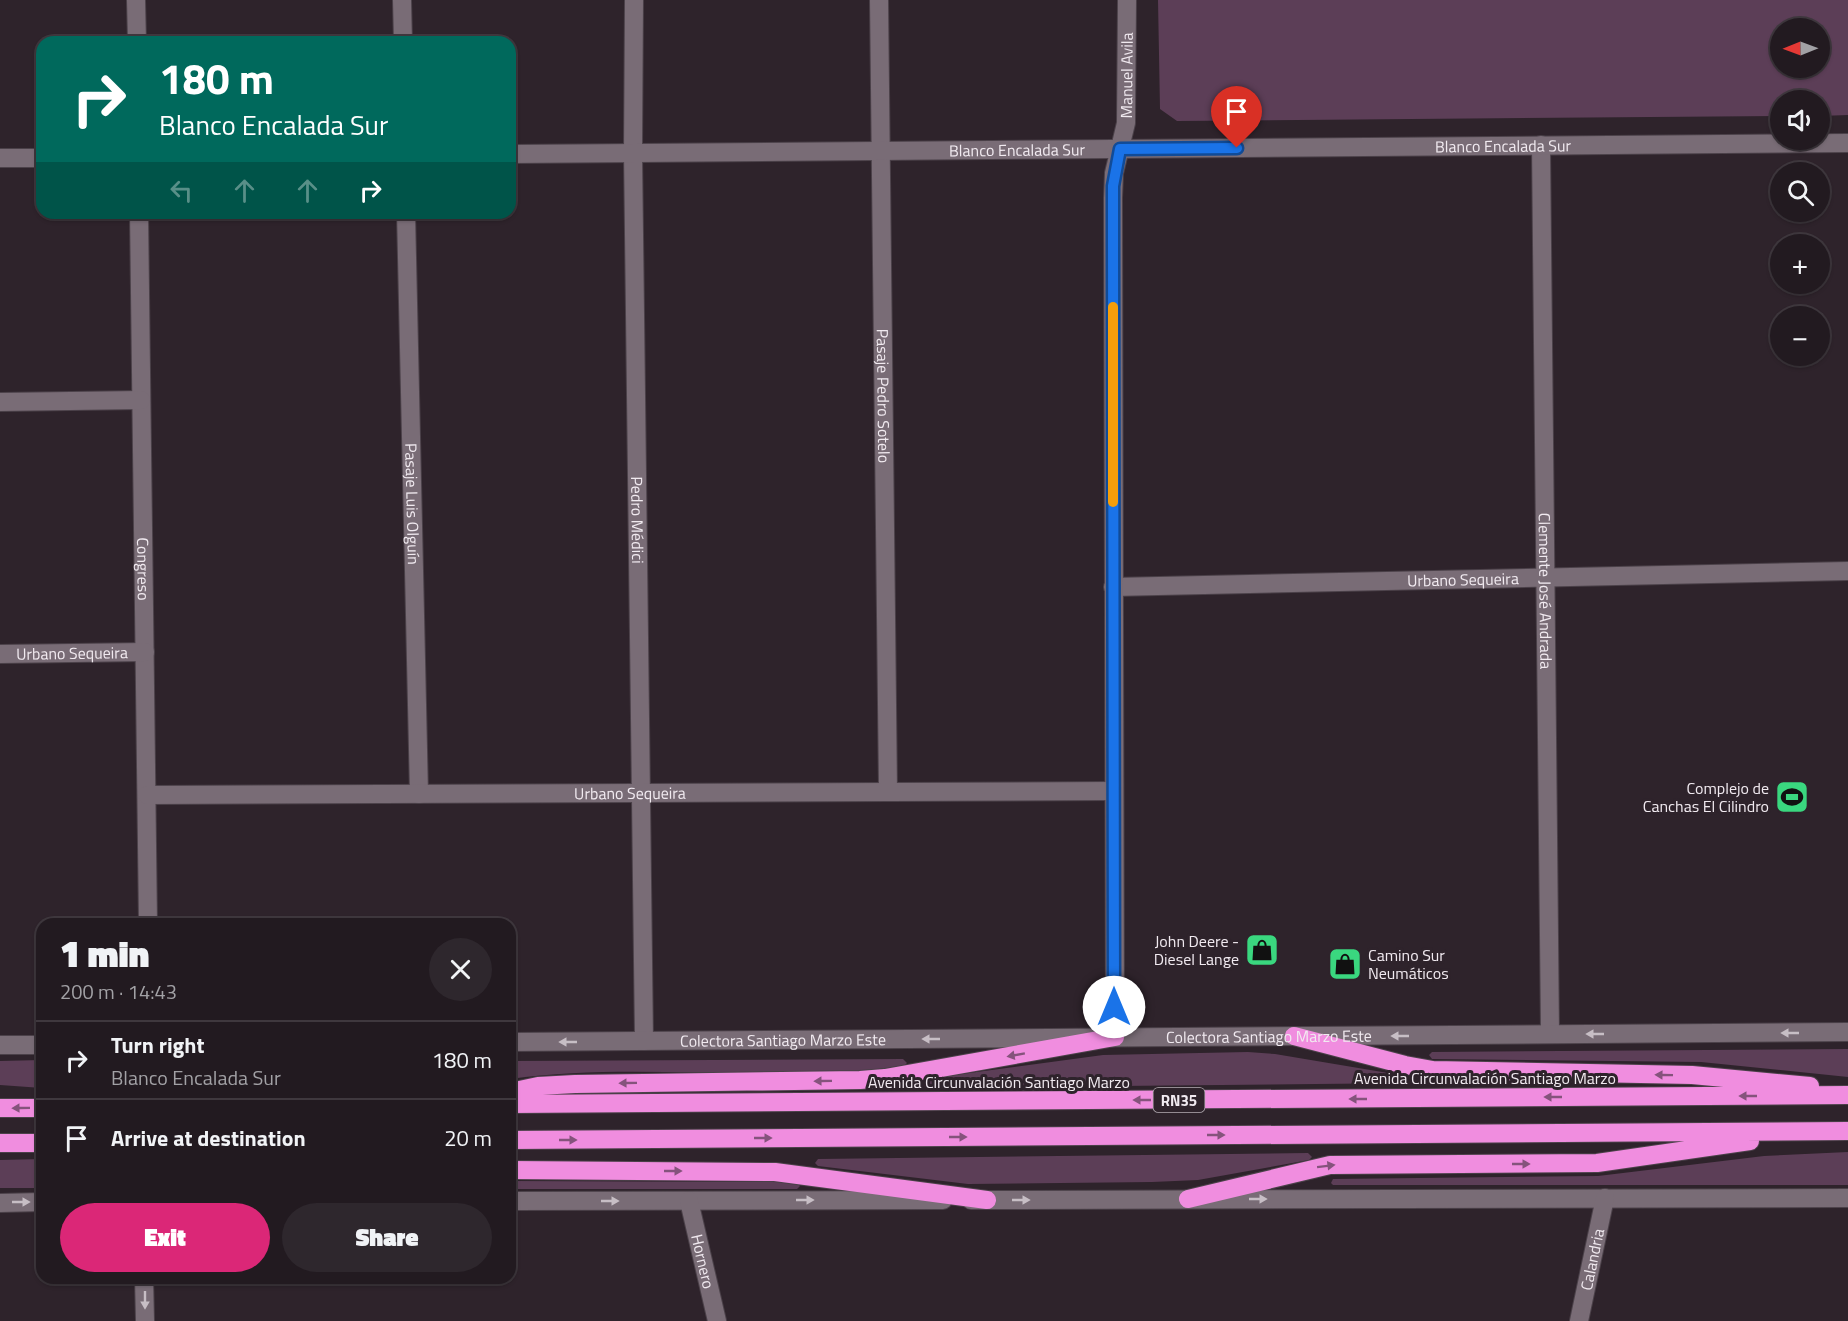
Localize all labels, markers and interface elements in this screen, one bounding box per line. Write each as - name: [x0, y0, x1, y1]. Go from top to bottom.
- north arrow: [1770, 18, 1830, 78]
- map controls: [1770, 18, 1830, 366]
- street label: Manuel Avila: [1114, 32, 1139, 119]
- text: 180 m: [159, 46, 274, 110]
- icon: right: [60, 60, 138, 138]
- pin: [1211, 86, 1262, 148]
- button: sound: [1770, 90, 1830, 150]
- icon: arrive: [1220, 95, 1253, 128]
- text: Blanco Encalada Sur: [159, 104, 388, 145]
- street label: Blanco Encalada Sur: [1435, 133, 1572, 158]
- street label: Blanco Encalada Sur: [949, 137, 1086, 162]
- button: search: [1770, 162, 1830, 222]
- icon: left: [165, 174, 198, 207]
- icon: ahead: [228, 174, 261, 207]
- icon: ahead: [291, 174, 324, 207]
- icon: right: [354, 174, 387, 207]
- button: +: [1770, 234, 1830, 294]
- button: −: [1770, 306, 1830, 366]
- street label: Pasaje Pedro Sotelo: [871, 329, 896, 463]
- street label: Pasaje Luis Olguín: [399, 443, 426, 565]
- street label: Pedro Médici: [625, 476, 650, 564]
- street label: Clemente José Andrada: [1533, 513, 1558, 669]
- street label: Congreso: [131, 537, 156, 601]
- street label: Urbano Sequeira: [1407, 566, 1519, 593]
- street label: Urbano Sequeira: [16, 640, 128, 666]
- place label: Complejo de Canchas El Cilindro: [1643, 776, 1769, 818]
- sports icon: Complejo de Canchas El Cilindro: [1774, 779, 1810, 815]
- street label: Urbano Sequeira: [574, 781, 686, 805]
- text: 1 min: [60, 926, 149, 981]
- place label: John Deere - Diesel Lange: [1154, 929, 1239, 971]
- shop icon: John Deere - Diesel Lange: [1244, 932, 1280, 968]
- button: close: [429, 938, 492, 1001]
- place label: Camino Sur Neumáticos: [1368, 943, 1449, 985]
- shop icon: Camino Sur Neumáticos: [1327, 946, 1363, 982]
- position arrow: [1082, 975, 1146, 1039]
- text: 200 m · 14:43: [60, 976, 177, 1007]
- street label: Colectora Santiago Marzo Este: [1166, 1024, 1372, 1049]
- street label: Colectora Santiago Marzo Este: [680, 1027, 886, 1053]
- text: Turn right: [111, 1028, 205, 1062]
- one-way arrow: [1780, 1028, 1799, 1038]
- one-way arrow: [1585, 1029, 1604, 1039]
- one-way arrow: [1390, 1031, 1409, 1041]
- one-way arrow: [921, 1034, 940, 1044]
- one-way arrow: [558, 1037, 577, 1047]
- text: 180 m: [432, 1043, 492, 1077]
- icon: right: [60, 1044, 93, 1077]
- one-way arrow: [1006, 1051, 1025, 1060]
- text: Blanco Encalada Sur: [111, 1062, 281, 1093]
- street label: Avenida Circunvalación Santiago Marzo: [1354, 1066, 1616, 1090]
- street label: Avenida Circunvalación Santiago Marzo: [868, 1070, 1130, 1094]
- one-way arrow: [1655, 1070, 1674, 1080]
- one-way arrow: [814, 1076, 833, 1086]
- one-way arrow: [619, 1078, 638, 1088]
- road number: RN35: [1154, 1088, 1204, 1112]
- one-way arrow: [1738, 1091, 1757, 1101]
- one-way arrow: [1543, 1092, 1562, 1102]
- one-way arrow: [1348, 1094, 1367, 1103]
- one-way arrow: [1132, 1095, 1151, 1105]
- one-way arrow: [11, 1103, 30, 1113]
- text: Arrive at destination: [111, 1121, 306, 1155]
- text: 20 m: [444, 1121, 492, 1155]
- icon: arrive: [60, 1122, 93, 1155]
- one-way arrow: [1207, 1130, 1226, 1140]
- one-way arrow: [949, 1132, 968, 1142]
- one-way arrow: [754, 1133, 773, 1143]
- one-way arrow: [559, 1135, 578, 1144]
- one-way arrow: [1512, 1159, 1531, 1169]
- one-way arrow: [1317, 1161, 1336, 1171]
- one-way arrow: [664, 1166, 683, 1175]
- one-way arrow: [1249, 1194, 1268, 1204]
- one-way arrow: [796, 1195, 815, 1205]
- one-way arrow: [1012, 1195, 1031, 1205]
- one-way arrow: [601, 1196, 620, 1206]
- one-way arrow: [12, 1198, 31, 1207]
- button: Exit: [60, 1203, 270, 1272]
- button: Share: [282, 1203, 492, 1272]
- street label: Calandria: [1574, 1226, 1610, 1292]
- street label: Hornero: [685, 1232, 721, 1291]
- one-way arrow: [140, 1290, 149, 1309]

